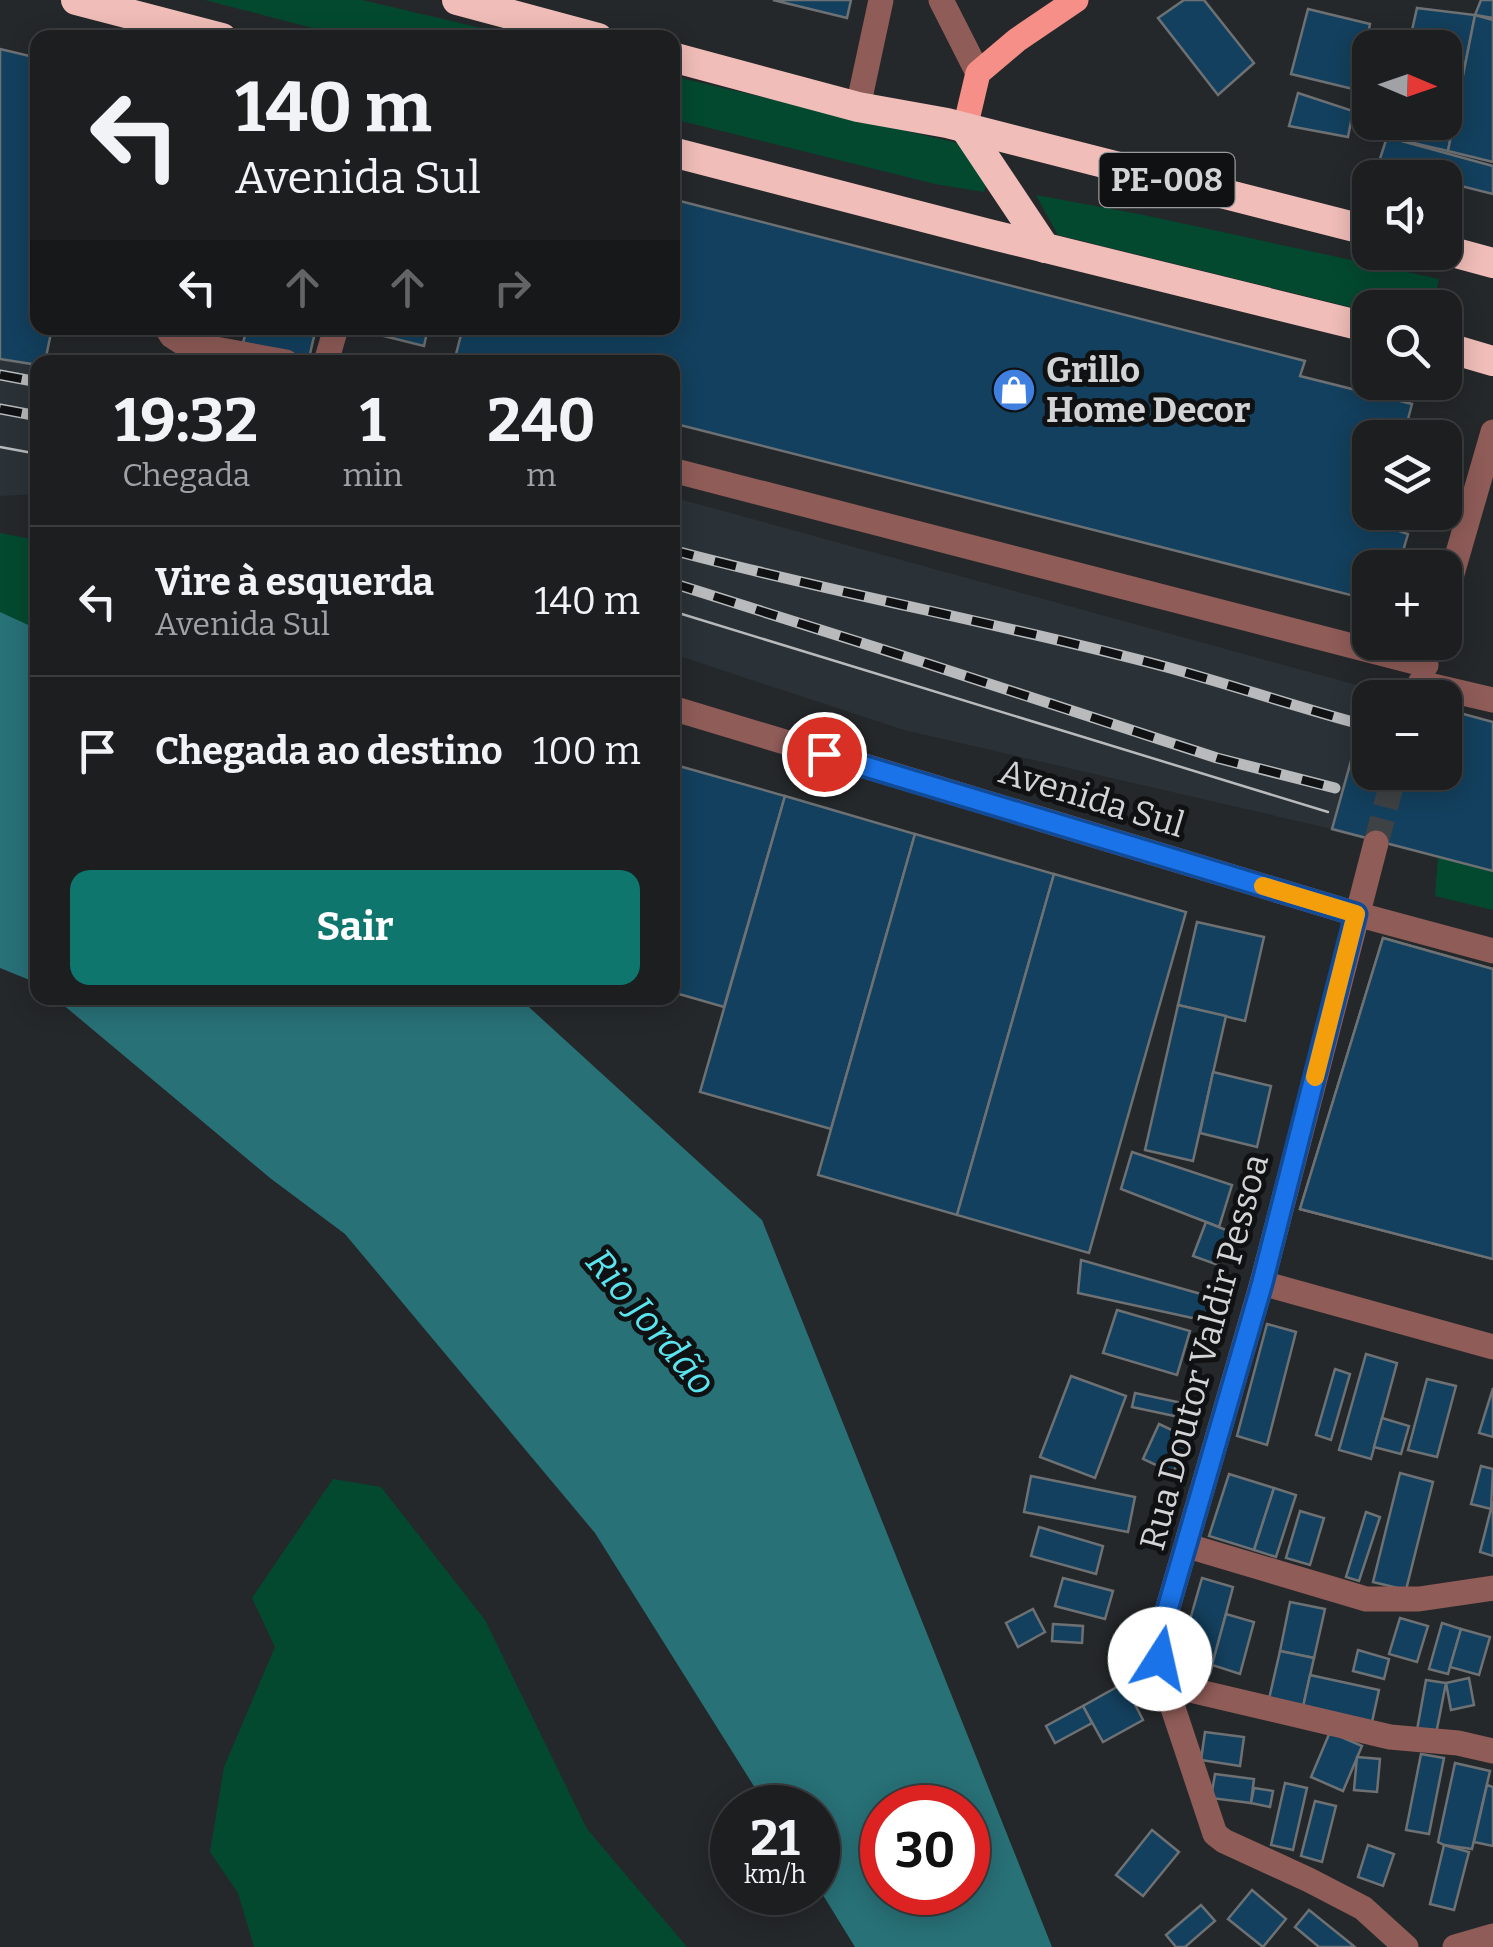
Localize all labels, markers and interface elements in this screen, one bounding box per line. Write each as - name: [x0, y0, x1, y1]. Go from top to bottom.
- north arrow: [1352, 30, 1462, 140]
- map controls: [1352, 30, 1462, 790]
- text: 140 m: [235, 66, 432, 150]
- icon: left: [70, 70, 200, 200]
- text: Avenida Sul: [235, 151, 481, 205]
- road number: PE-008: [1100, 153, 1234, 207]
- button: sound: [1352, 160, 1462, 270]
- icon: left: [170, 260, 225, 315]
- icon: ahead: [275, 260, 330, 315]
- icon: ahead: [380, 260, 435, 315]
- icon: right: [485, 260, 540, 315]
- button: search: [1352, 290, 1462, 400]
- place label: Grillo Home Decor: [1046, 349, 1251, 431]
- shop icon: Grillo Home Decor: [991, 367, 1037, 413]
- text: 19:32: [114, 385, 258, 457]
- text: 1: [360, 385, 386, 457]
- text: 240: [487, 385, 596, 457]
- button: layers: [1352, 420, 1462, 530]
- text: Chegada: [122, 456, 250, 494]
- text: min: [342, 456, 403, 494]
- text: m: [526, 456, 557, 494]
- button: +: [1352, 550, 1462, 660]
- text: Vire à esquerda: [155, 559, 434, 605]
- icon: left: [70, 574, 125, 629]
- text: 140 m: [534, 578, 640, 624]
- text: Avenida Sul: [155, 605, 330, 643]
- button: −: [1352, 680, 1462, 790]
- pin: [782, 712, 867, 797]
- icon: arrive: [70, 724, 125, 779]
- icon: arrive: [797, 727, 852, 782]
- text: Chegada ao destino: [155, 728, 503, 774]
- text: 100 m: [533, 728, 641, 774]
- street label: Avenida Sul: [994, 750, 1190, 846]
- button: Sair: [70, 870, 640, 985]
- street label: Rua Doutor Valdir Pessoa: [1131, 1149, 1277, 1555]
- water label: Rio Jordão: [577, 1240, 725, 1404]
- position arrow: [1108, 1607, 1212, 1711]
- speed limit sign: 30: [860, 1785, 990, 1915]
- text: 21: [750, 1808, 800, 1868]
- text: km/h: [744, 1860, 806, 1890]

